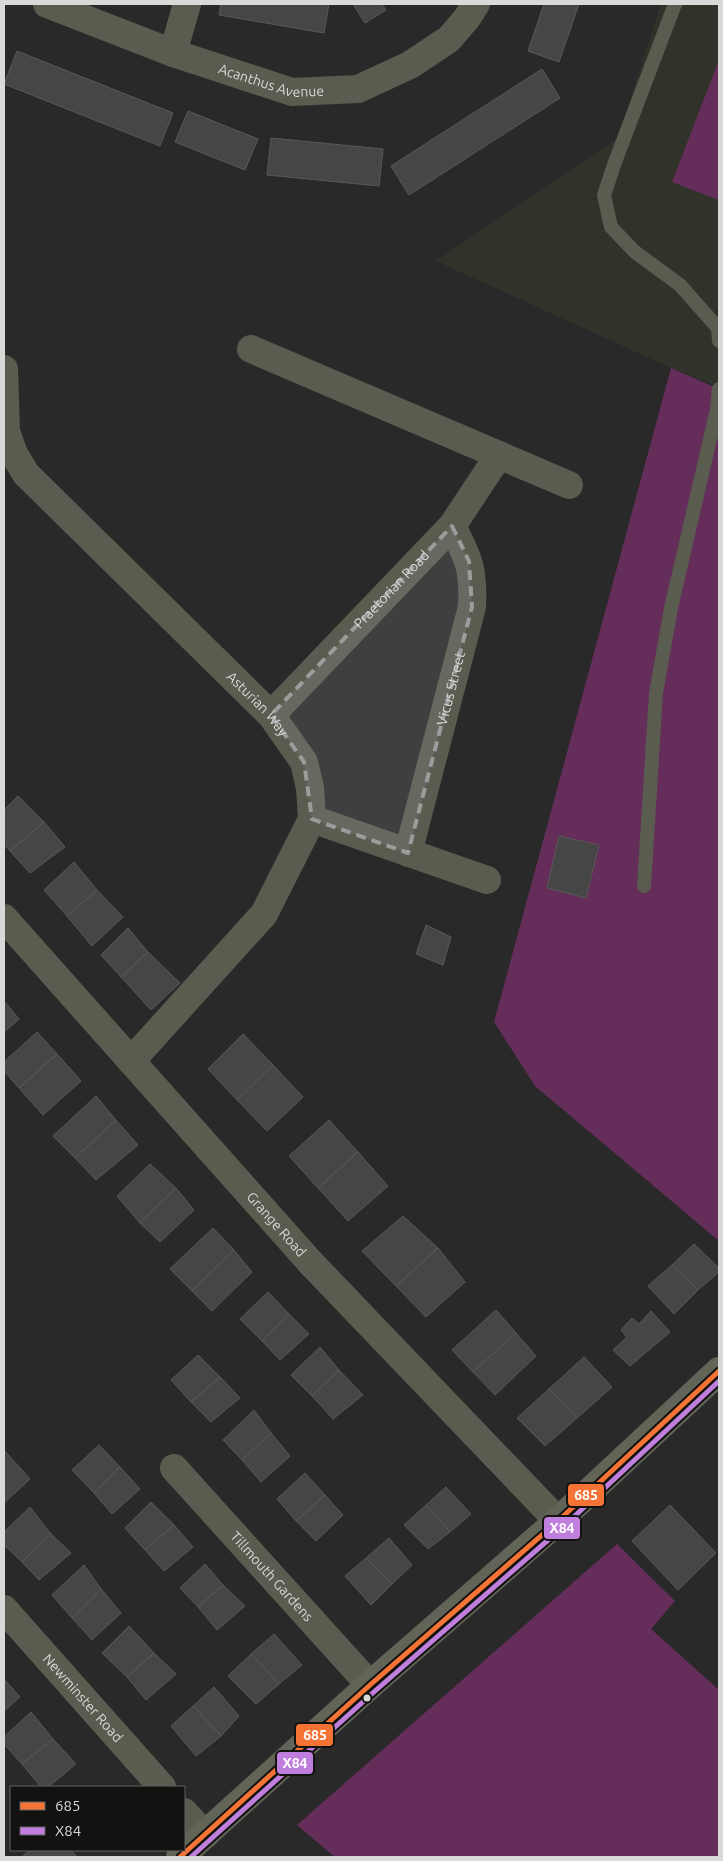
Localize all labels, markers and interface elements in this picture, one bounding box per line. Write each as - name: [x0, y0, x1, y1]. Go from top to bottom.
- street label: Acanthus Avenue: [217, 60, 324, 100]
- street label: Praetorian Road: [350, 547, 432, 632]
- street label: Vicus Street: [434, 649, 468, 727]
- street label: Asturian Way: [224, 668, 291, 739]
- street label: Grange Road: [244, 1189, 309, 1260]
- line badge: 685: [567, 1483, 605, 1507]
- text: 685: [574, 1487, 598, 1503]
- line badge: X84: [543, 1516, 581, 1540]
- text: X84: [549, 1520, 575, 1536]
- street label: Tillmouth Gardens: [227, 1528, 317, 1625]
- street label: Newminster Road: [40, 1651, 126, 1745]
- unlabelled marker: [362, 1693, 372, 1703]
- line badge: 685: [295, 1723, 334, 1747]
- text: 685: [303, 1727, 327, 1743]
- line badge: X84: [276, 1751, 314, 1775]
- text: X84: [282, 1755, 308, 1771]
- legend: [10, 1786, 185, 1851]
- text: 685: [55, 1797, 80, 1814]
- text: X84: [55, 1822, 81, 1839]

